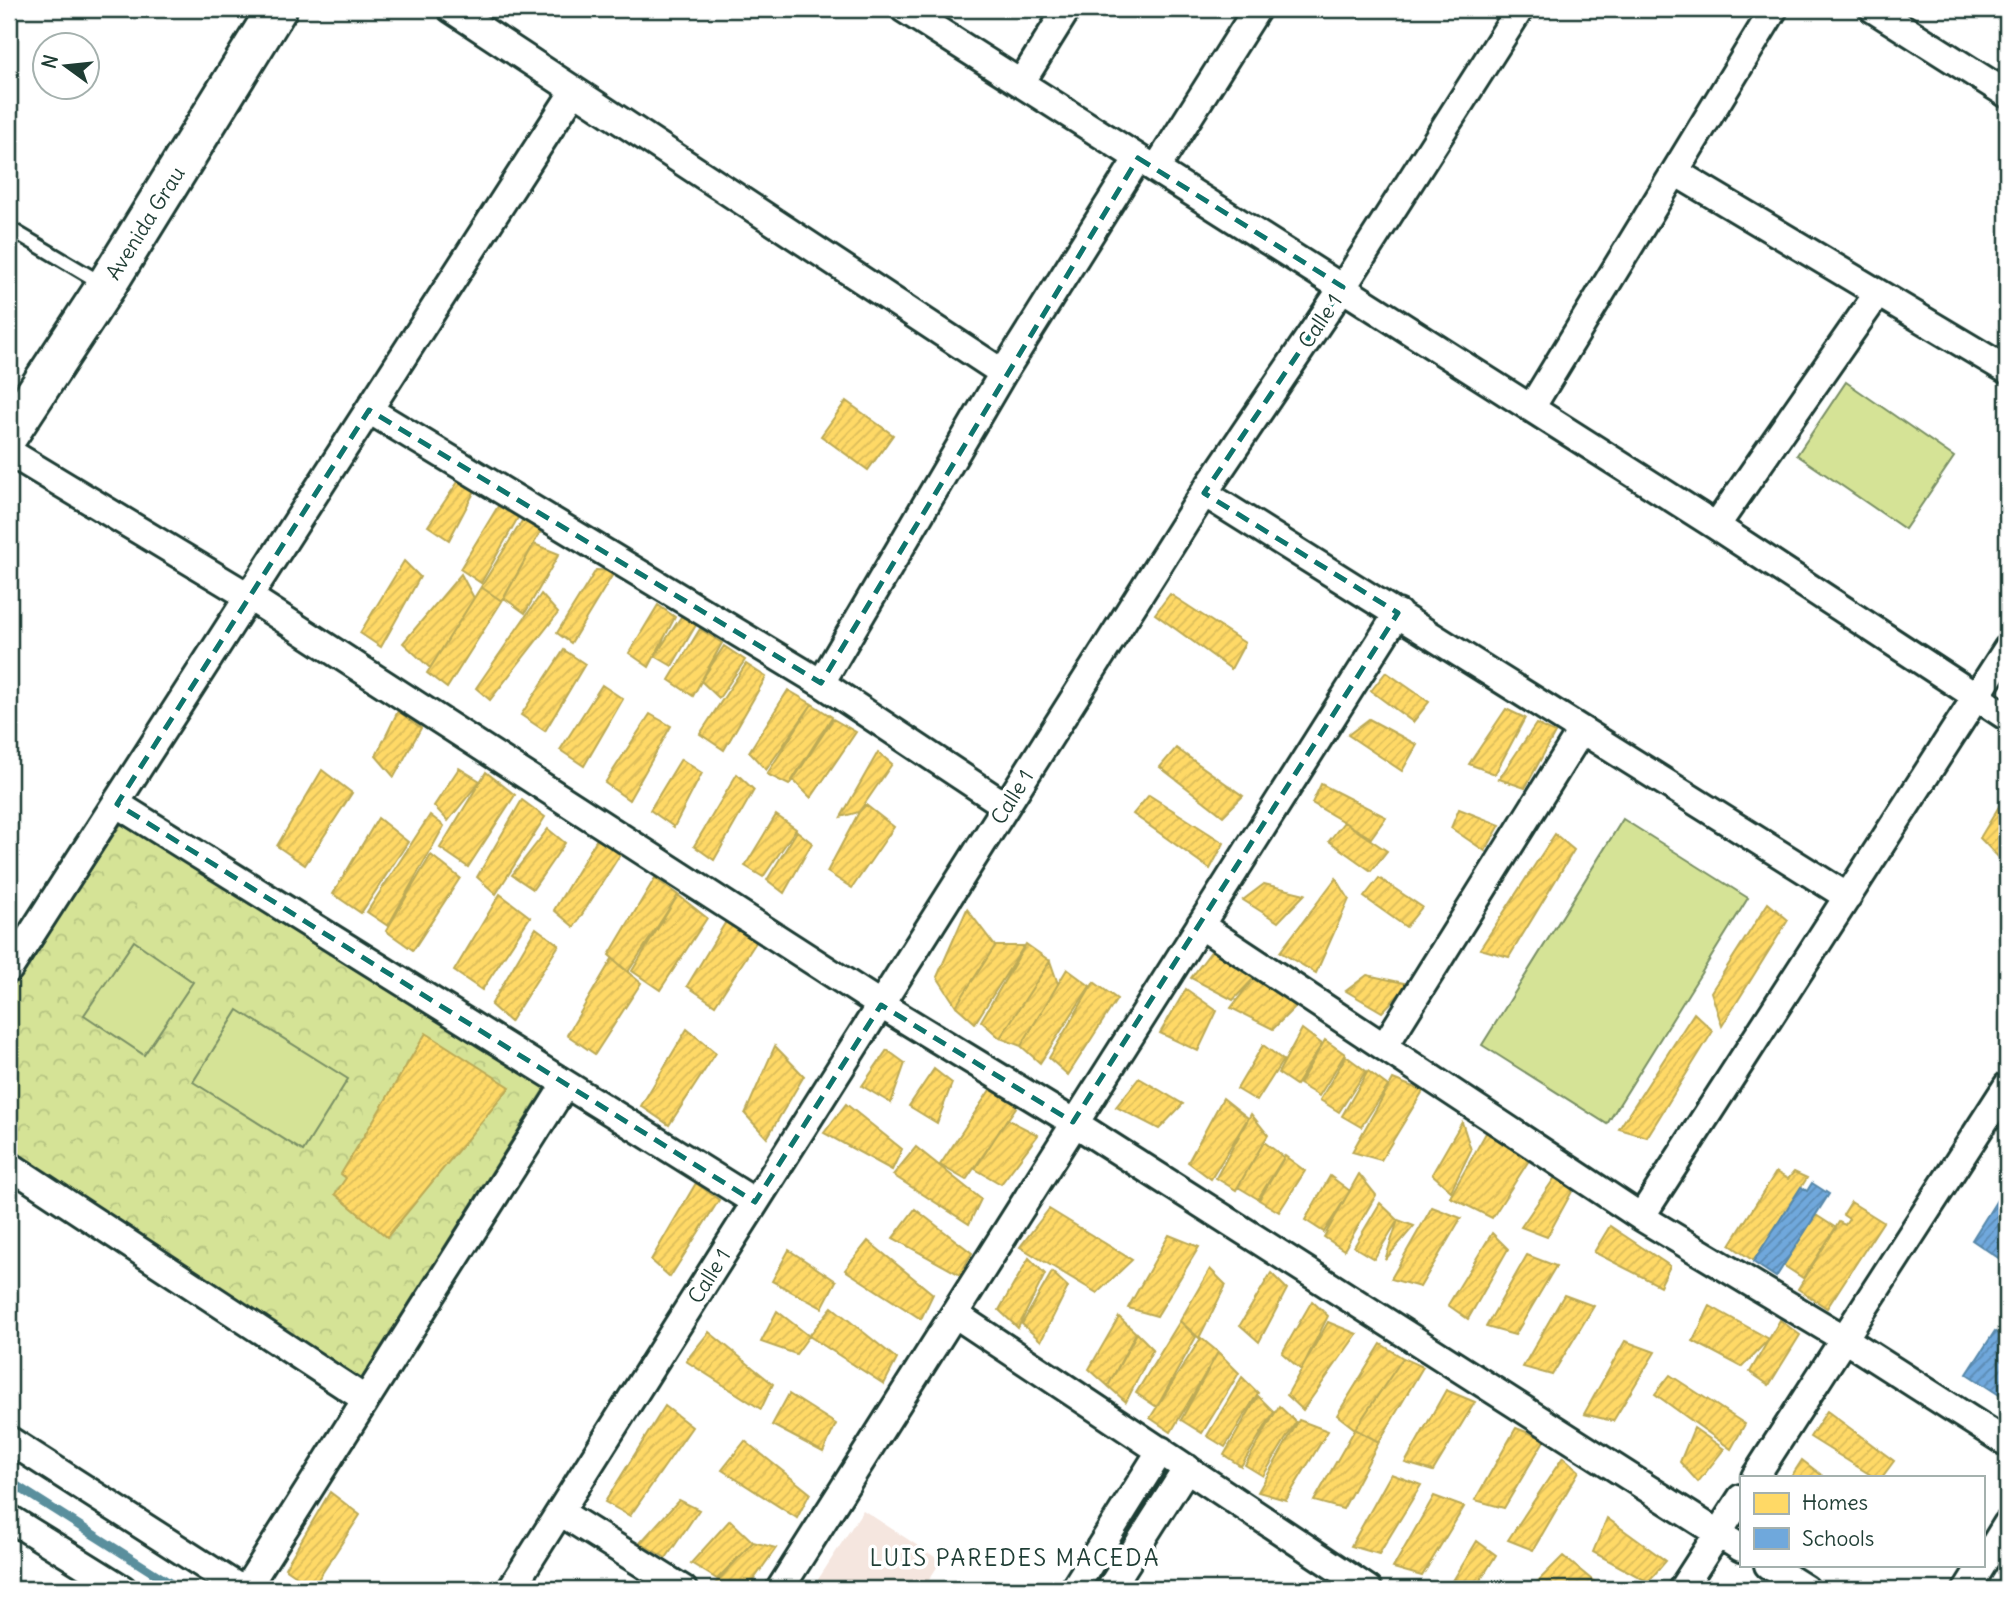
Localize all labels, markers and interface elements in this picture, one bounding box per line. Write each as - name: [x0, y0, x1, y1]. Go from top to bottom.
- north arrow: [32, 32, 102, 102]
- text: N: [36, 52, 63, 71]
- street label: Avenida Grau: [99, 161, 191, 285]
- street label: Calle 1: [1292, 289, 1348, 353]
- street label: Calle 1: [985, 765, 1039, 829]
- street label: Calle 1: [682, 1244, 736, 1308]
- legend: [1740, 1476, 1984, 1566]
- text: Homes: [1802, 1489, 1868, 1516]
- text: Schools: [1802, 1525, 1874, 1552]
- district label: LUIS PAREDES MACEDA: [870, 1543, 1160, 1572]

